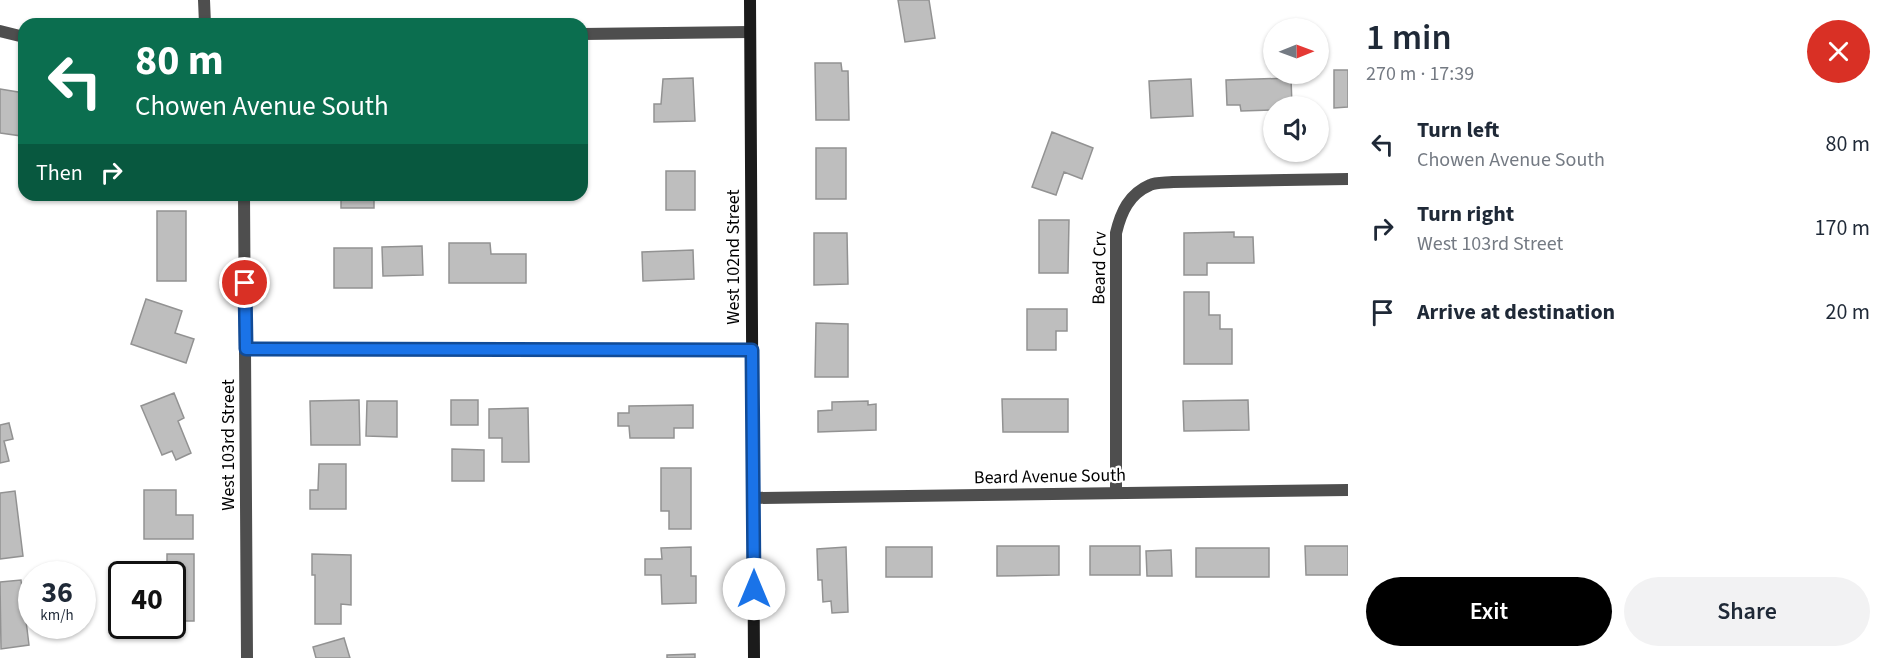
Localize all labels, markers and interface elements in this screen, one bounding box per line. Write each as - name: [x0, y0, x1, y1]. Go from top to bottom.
- text: 1 min: [1366, 12, 1452, 63]
- north arrow: [1263, 18, 1329, 84]
- map controls: [1263, 18, 1329, 162]
- button: close: [1807, 20, 1870, 83]
- text: 80 m: [135, 31, 224, 91]
- icon: left: [36, 42, 114, 120]
- text: 270 m · 17:39: [1366, 60, 1474, 88]
- text: Chowen Avenue South: [135, 87, 389, 126]
- button: sound: [1263, 96, 1329, 162]
- text: Turn left: [1417, 114, 1499, 146]
- icon: left: [1366, 128, 1399, 161]
- text: 80 m: [1825, 128, 1870, 160]
- text: Chowen Avenue South: [1417, 146, 1605, 174]
- icon: right: [95, 156, 128, 189]
- text: Then: [36, 157, 83, 189]
- street label: West 102nd Street: [721, 189, 746, 325]
- text: Turn right: [1417, 198, 1514, 230]
- icon: right: [1366, 212, 1399, 245]
- text: 170 m: [1815, 212, 1870, 244]
- text: West 103rd Street: [1417, 230, 1563, 258]
- street label: Beard Crv: [1086, 231, 1113, 305]
- pin: [219, 257, 270, 308]
- icon: arrive: [228, 266, 261, 299]
- icon: arrive: [1366, 296, 1399, 329]
- text: Arrive at destination: [1417, 296, 1615, 328]
- text: 20 m: [1825, 296, 1870, 328]
- street label: West 103rd Street: [216, 379, 241, 511]
- street label: Beard Avenue South: [974, 463, 1126, 490]
- position arrow: [722, 557, 786, 621]
- speed limit sign: 40: [108, 561, 186, 639]
- text: 36: [41, 571, 73, 614]
- button: Exit: [1366, 577, 1612, 646]
- button: Share: [1624, 577, 1870, 646]
- text: km/h: [40, 605, 74, 626]

